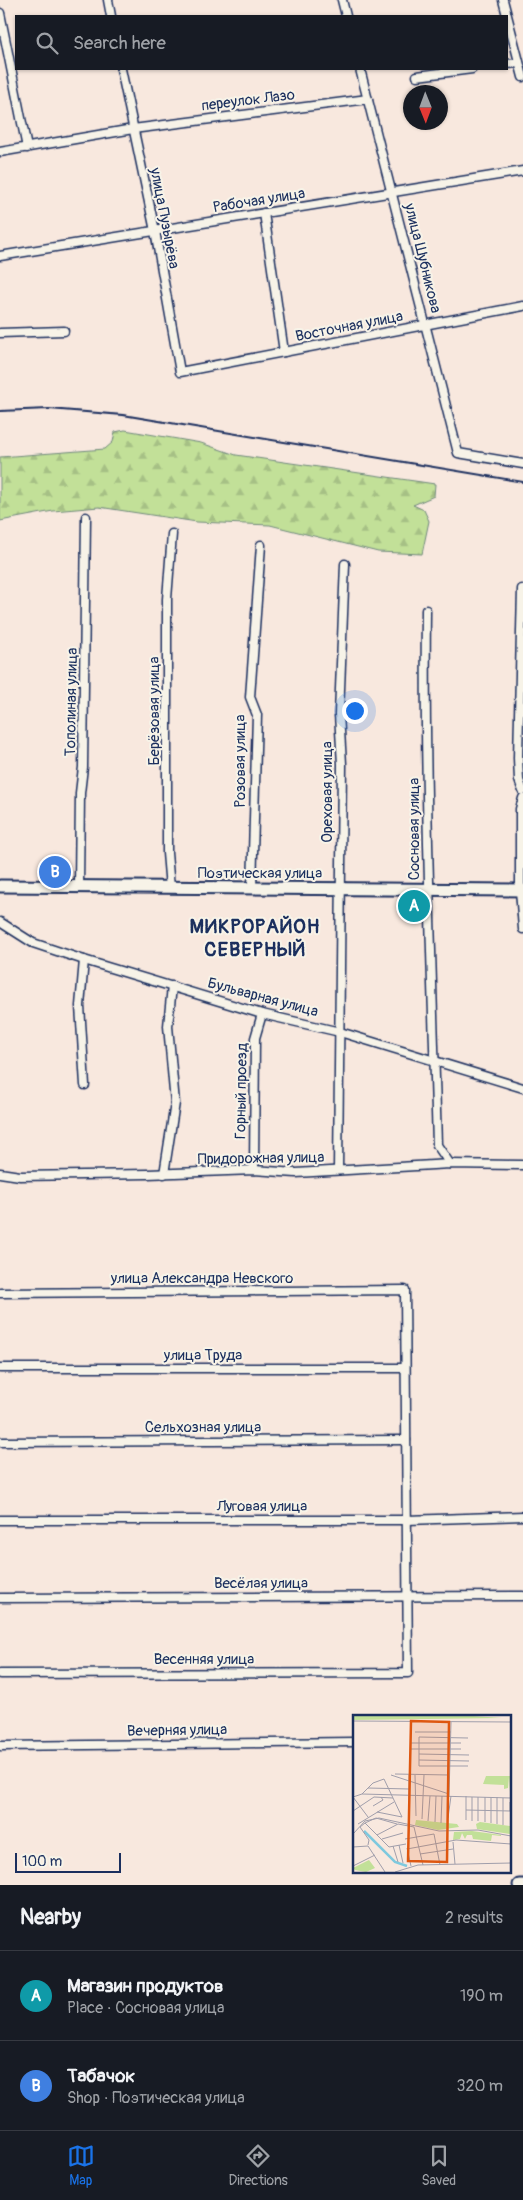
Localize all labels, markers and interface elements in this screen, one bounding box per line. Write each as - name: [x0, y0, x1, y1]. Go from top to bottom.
- search box: [15, 15, 508, 70]
- icon: search: [33, 29, 61, 57]
- text: Search here: [73, 31, 166, 55]
- street label: переулок Лазо: [200, 85, 296, 116]
- north arrow: [403, 85, 448, 130]
- street label: улица Пузырёва: [145, 165, 184, 270]
- street label: Рабочая улица: [212, 184, 306, 217]
- street label: улица Шубникова: [399, 200, 445, 315]
- street label: Восточная улица: [294, 307, 404, 346]
- street label: Тополиная улица: [61, 647, 82, 757]
- street label: Берёзовая улица: [145, 657, 164, 765]
- your location: [342, 698, 368, 724]
- street label: Розовая улица: [231, 715, 250, 807]
- street label: Ореховая улица: [318, 741, 337, 843]
- street label: Сосновая улица: [405, 778, 424, 880]
- pin: B: [39, 853, 71, 891]
- street label: Поэтическая улица: [198, 864, 322, 883]
- pin: A: [398, 887, 430, 925]
- district label: МИКРОРАЙОН СЕВЕРНЫЙ: [190, 914, 320, 962]
- street label: Бульварная улица: [205, 974, 320, 1021]
- street label: Горный проезд: [231, 1043, 252, 1139]
- street label: Придорожная улица: [198, 1148, 325, 1169]
- street label: улица Александра Невского: [110, 1269, 293, 1288]
- street label: улица Труда: [163, 1346, 242, 1365]
- street label: Сельхозная улица: [145, 1418, 261, 1437]
- street label: Луговая улица: [216, 1497, 307, 1516]
- street label: Весёлая улица: [214, 1574, 308, 1593]
- street label: Весенняя улица: [154, 1650, 254, 1669]
- inset map: [353, 1715, 510, 1872]
- street label: Вечерняя улица: [127, 1720, 227, 1741]
- scale bar: [15, 1850, 121, 1873]
- text: 100 m: [22, 1853, 62, 1870]
- text: Nearby: [20, 1904, 81, 1931]
- text: 2 results: [445, 1908, 503, 1928]
- text: Магазин продуктов: [67, 1974, 223, 1998]
- text: A: [31, 1986, 41, 2006]
- text: 190 m: [460, 1986, 503, 2006]
- text: Place · Сосновая улица: [67, 1998, 225, 2018]
- text: Табачок: [67, 2064, 135, 2088]
- text: B: [31, 2076, 41, 2096]
- text: 320 m: [457, 2076, 503, 2096]
- text: Shop · Поэтическая улица: [67, 2088, 245, 2108]
- tab: Map: [67, 2142, 95, 2189]
- tab: Directions: [228, 2142, 288, 2189]
- tab: Saved: [421, 2142, 456, 2189]

